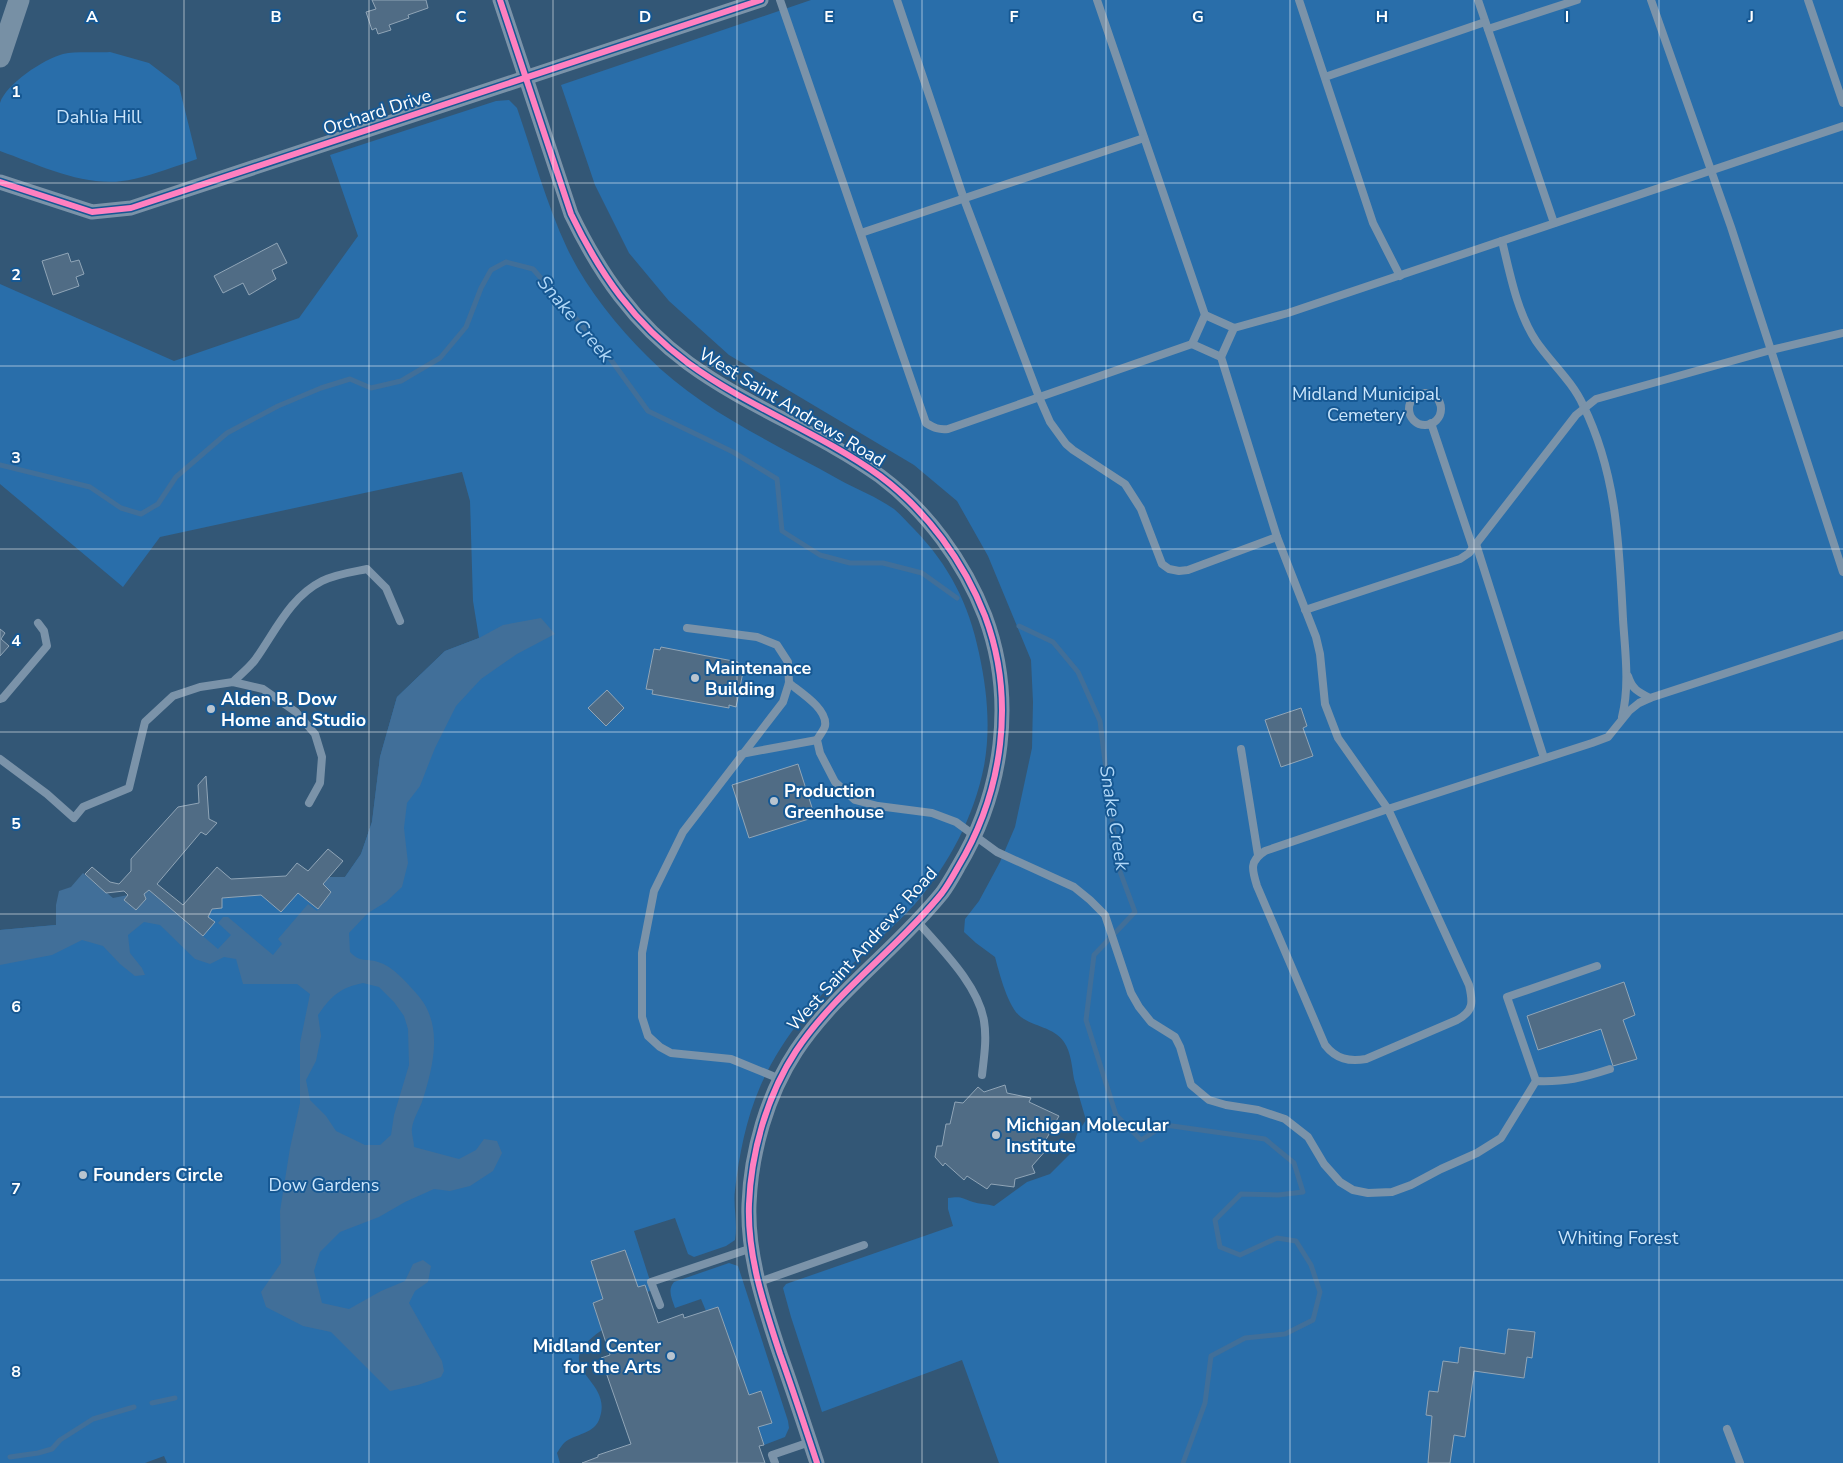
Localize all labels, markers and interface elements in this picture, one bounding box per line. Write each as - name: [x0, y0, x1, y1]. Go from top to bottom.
- text: A: [86, 6, 98, 28]
- text: B: [270, 6, 282, 28]
- text: C: [456, 6, 467, 28]
- text: D: [639, 6, 651, 28]
- text: E: [824, 6, 834, 28]
- text: F: [1010, 6, 1019, 28]
- text: G: [1192, 6, 1204, 28]
- text: H: [1376, 6, 1388, 28]
- text: I: [1565, 6, 1569, 28]
- text: J: [1747, 6, 1754, 28]
- text: 1: [11, 81, 21, 103]
- street label: Orchard Drive: [320, 83, 434, 141]
- park label: Dahlia Hill: [56, 105, 142, 129]
- text: 2: [11, 264, 21, 286]
- water label: Snake Creek: [531, 270, 619, 368]
- street label: West Saint Andrews Road: [694, 342, 890, 472]
- park label: Midland Municipal Cemetery: [1292, 382, 1441, 427]
- text: 3: [11, 447, 21, 469]
- text: 4: [11, 630, 21, 652]
- place label: Maintenance Building: [705, 656, 811, 701]
- marker: Maintenance Building: [689, 672, 701, 684]
- place label: Alden B. Dow Home and Studio: [221, 687, 366, 732]
- marker: Alden B. Dow Home and Studio: [205, 703, 217, 715]
- water label: Snake Creek: [1093, 764, 1135, 873]
- place label: Production Greenhouse: [784, 779, 884, 824]
- marker: Production Greenhouse: [768, 795, 780, 807]
- text: 5: [11, 813, 21, 835]
- street label: West Saint Andrews Road: [782, 862, 942, 1036]
- text: 6: [11, 996, 21, 1018]
- place label: Michigan Molecular Institute: [1006, 1113, 1169, 1158]
- marker: Michigan Molecular Institute: [990, 1129, 1002, 1141]
- place label: Founders Circle: [93, 1163, 223, 1187]
- marker: Founders Circle: [77, 1169, 89, 1181]
- park label: Dow Gardens: [269, 1173, 379, 1197]
- text: 7: [11, 1178, 21, 1200]
- park label: Whiting Forest: [1558, 1226, 1679, 1250]
- place label: Midland Center for the Arts: [533, 1334, 661, 1379]
- marker: Midland Center for the Arts: [665, 1350, 677, 1362]
- text: 8: [11, 1361, 21, 1383]

